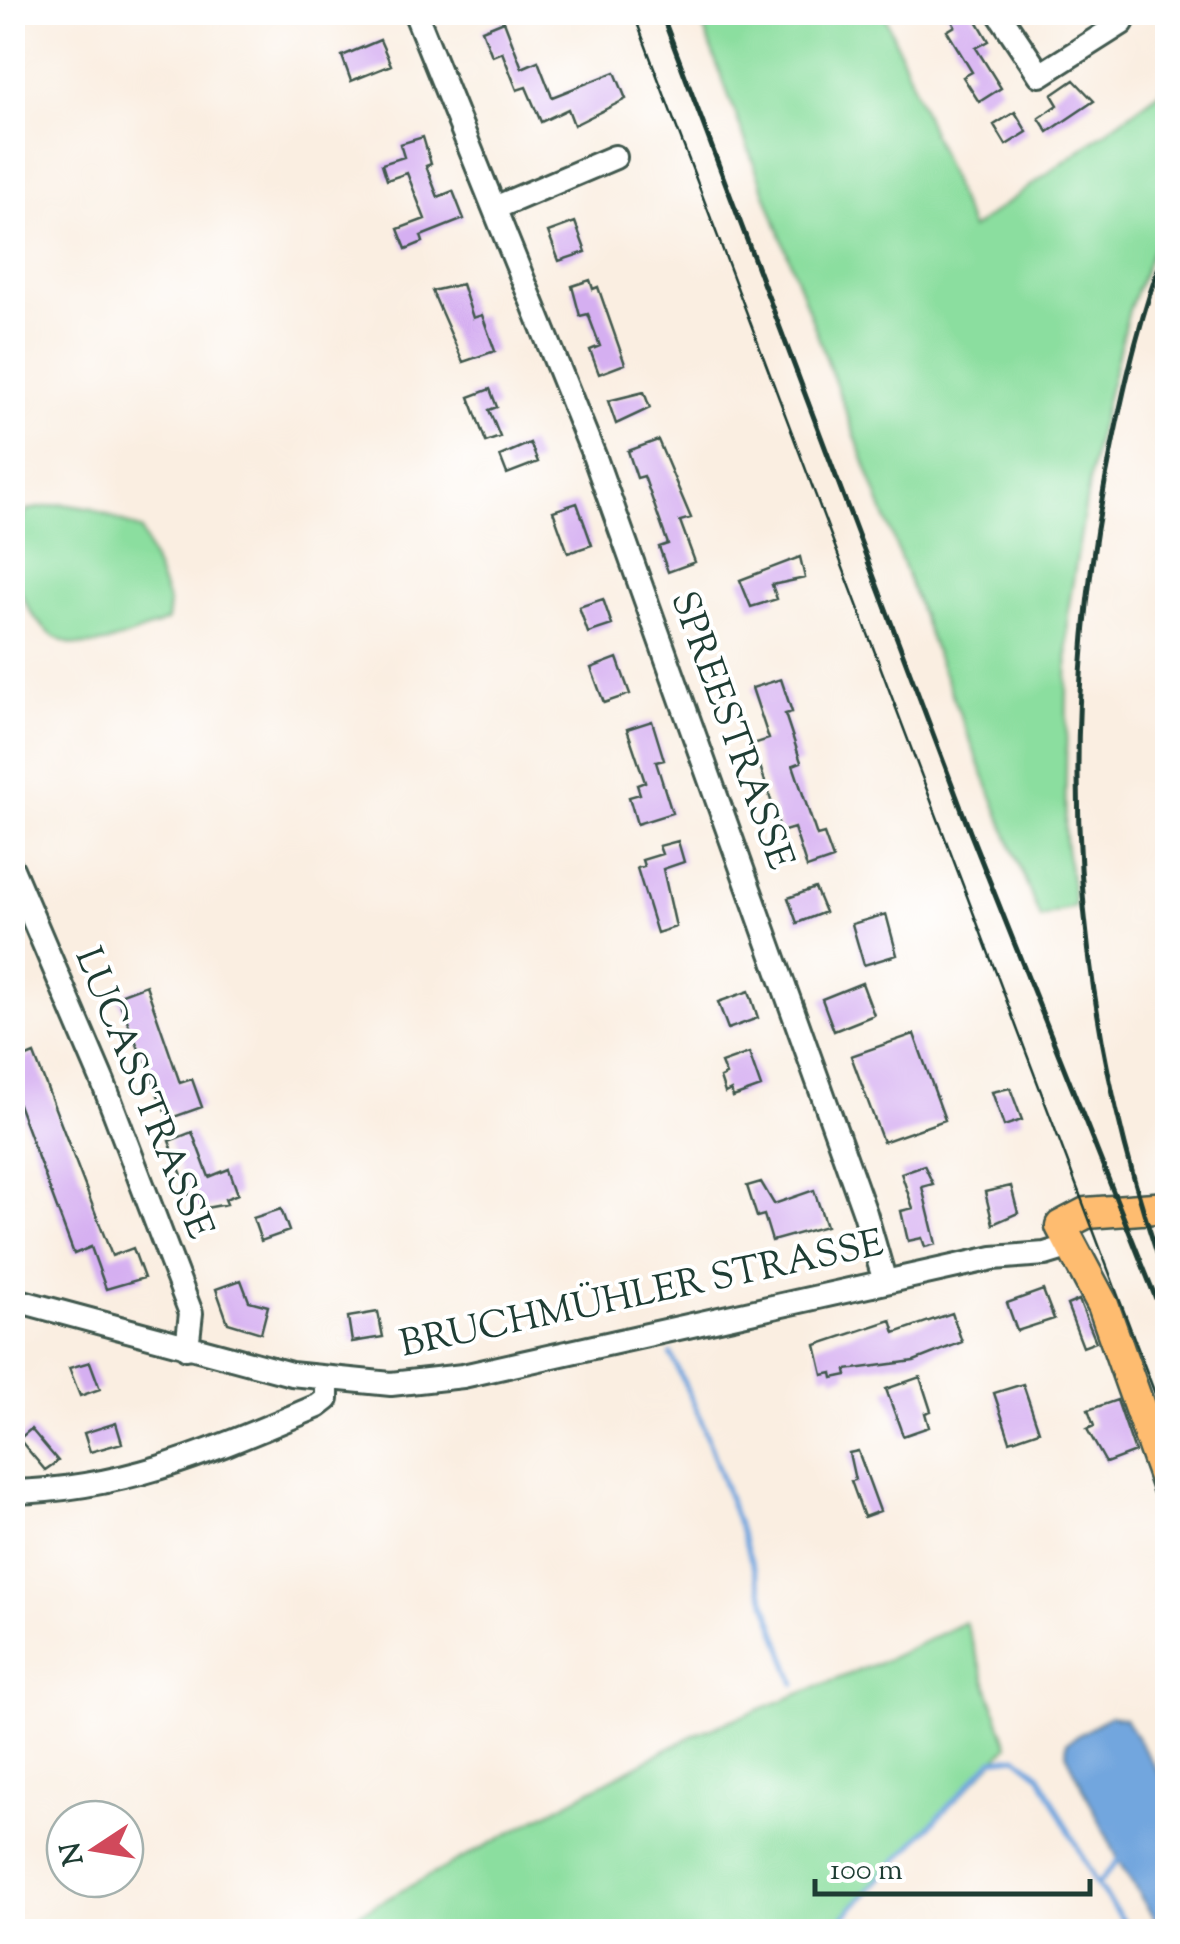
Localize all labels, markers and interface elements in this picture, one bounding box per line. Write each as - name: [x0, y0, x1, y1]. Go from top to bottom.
- street label: SPREESTRASSE: [655, 584, 805, 878]
- street label: LUCASSTRASSE: [59, 940, 225, 1248]
- street label: BRUCHMÜHLER STRASSE: [395, 1218, 889, 1374]
- north arrow: [45, 1799, 145, 1899]
- scale bar: [815, 1834, 1090, 1896]
- text: N: [52, 1838, 95, 1869]
- text: 100 m: [830, 1850, 903, 1893]

